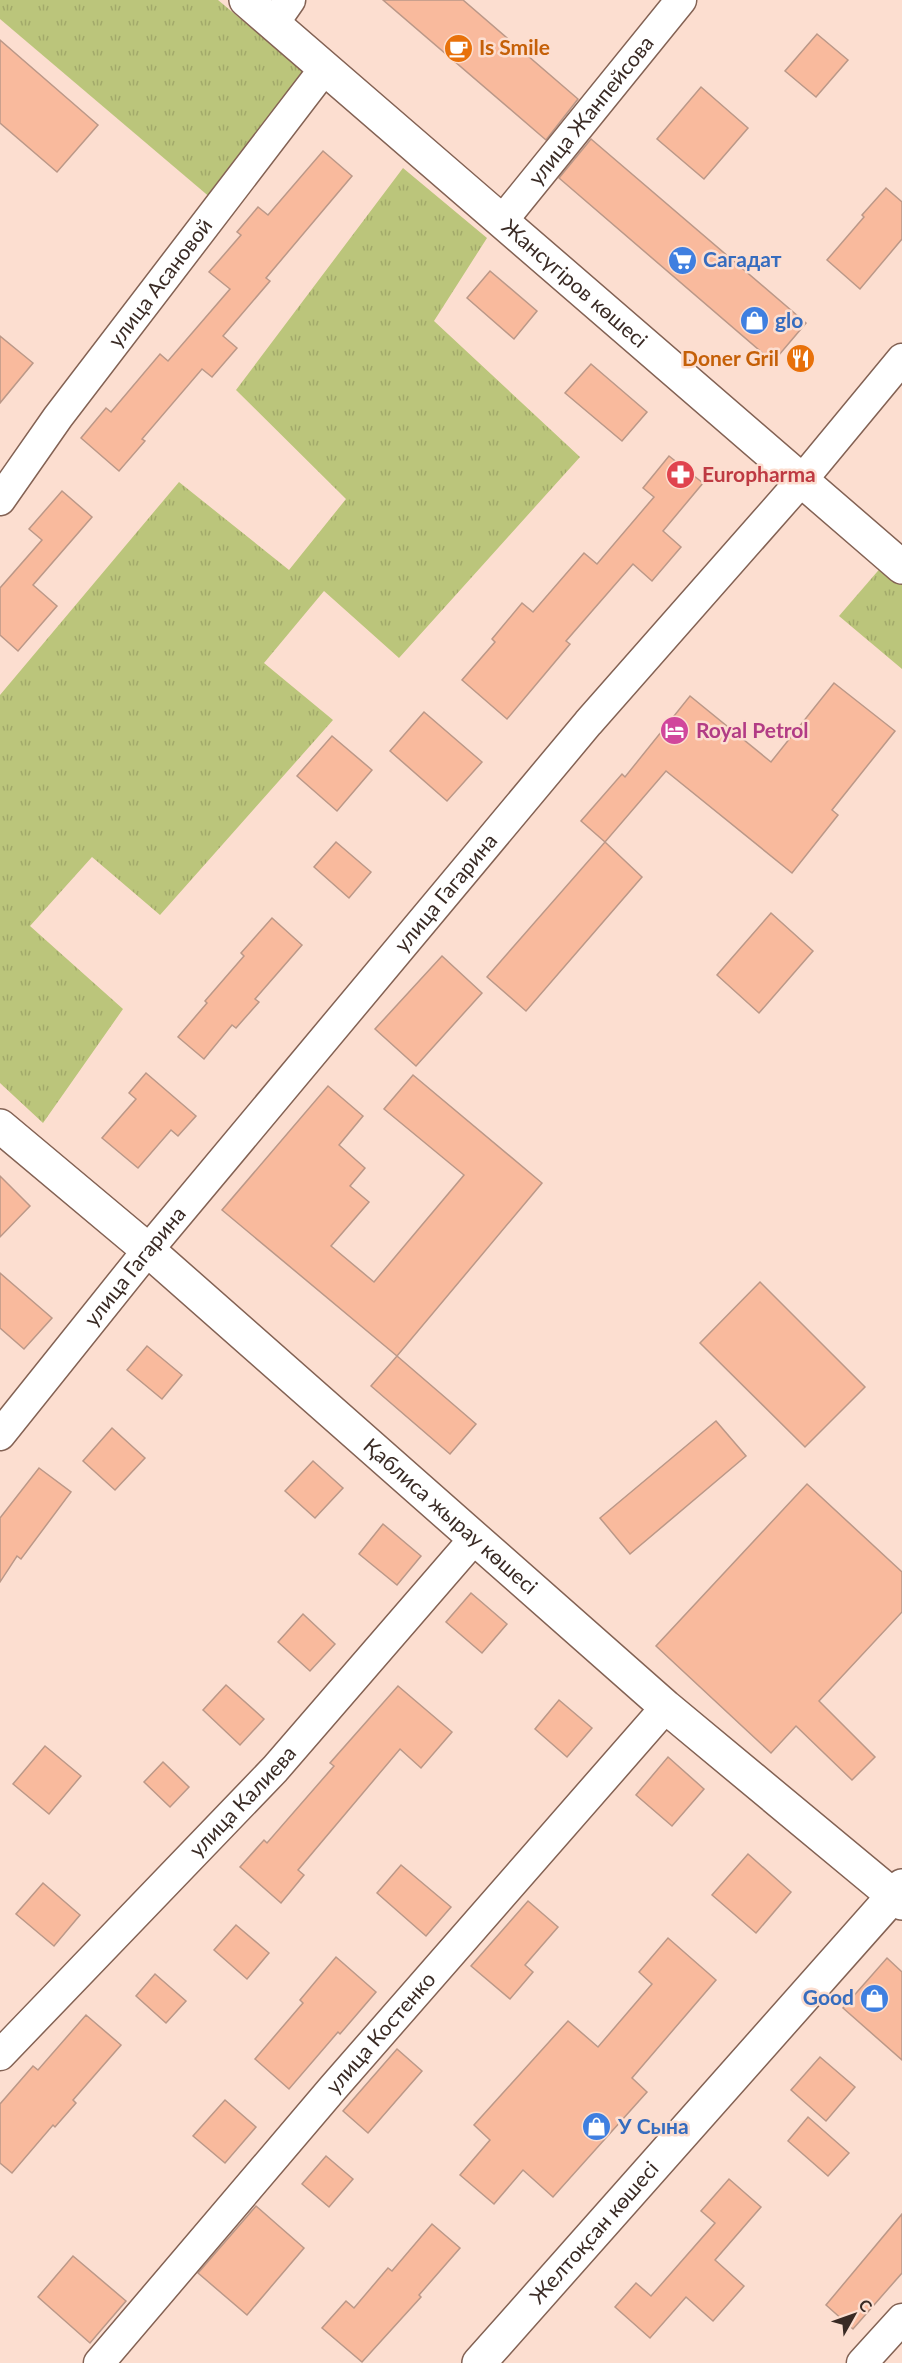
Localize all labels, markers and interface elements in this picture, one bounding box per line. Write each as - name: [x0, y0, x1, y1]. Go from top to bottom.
- street label: улица Жанпейсова: [522, 30, 658, 189]
- cafe icon: Is Smile: [442, 32, 474, 64]
- place label: Is Smile: [479, 34, 550, 59]
- street label: улица Асановой: [102, 213, 216, 351]
- street label: Жансүгіров көшесі: [498, 213, 653, 352]
- supermarket icon: Сагадат: [666, 244, 698, 276]
- place label: Сагадат: [703, 246, 782, 271]
- shop icon: glo: [738, 305, 770, 337]
- place label: glo: [775, 307, 803, 332]
- restaurant icon: Doner Gril: [784, 343, 816, 375]
- place label: Doner Gril: [682, 345, 779, 370]
- pharmacy icon: Europharma: [665, 459, 697, 491]
- place label: Europharma: [702, 461, 816, 486]
- hotel icon: Royal Petrol: [659, 715, 691, 747]
- place label: Royal Petrol: [696, 717, 809, 742]
- street label: улица Гагарина: [388, 828, 501, 956]
- street label: улица Гагарина: [78, 1201, 190, 1330]
- street label: Қаблиса жырау көшесі: [359, 1432, 543, 1599]
- street label: улица Калиева: [183, 1740, 300, 1861]
- street label: улица Костенко: [320, 1966, 440, 2098]
- shop icon: Good: [859, 1982, 891, 2014]
- place label: Good: [803, 1984, 854, 2009]
- shop icon: У Сына: [581, 2111, 613, 2143]
- place label: У Сына: [617, 2113, 689, 2138]
- street label: Желтоқсан көшесі: [524, 2156, 663, 2308]
- north arrow: [824, 2285, 884, 2345]
- text: С: [855, 2295, 877, 2316]

